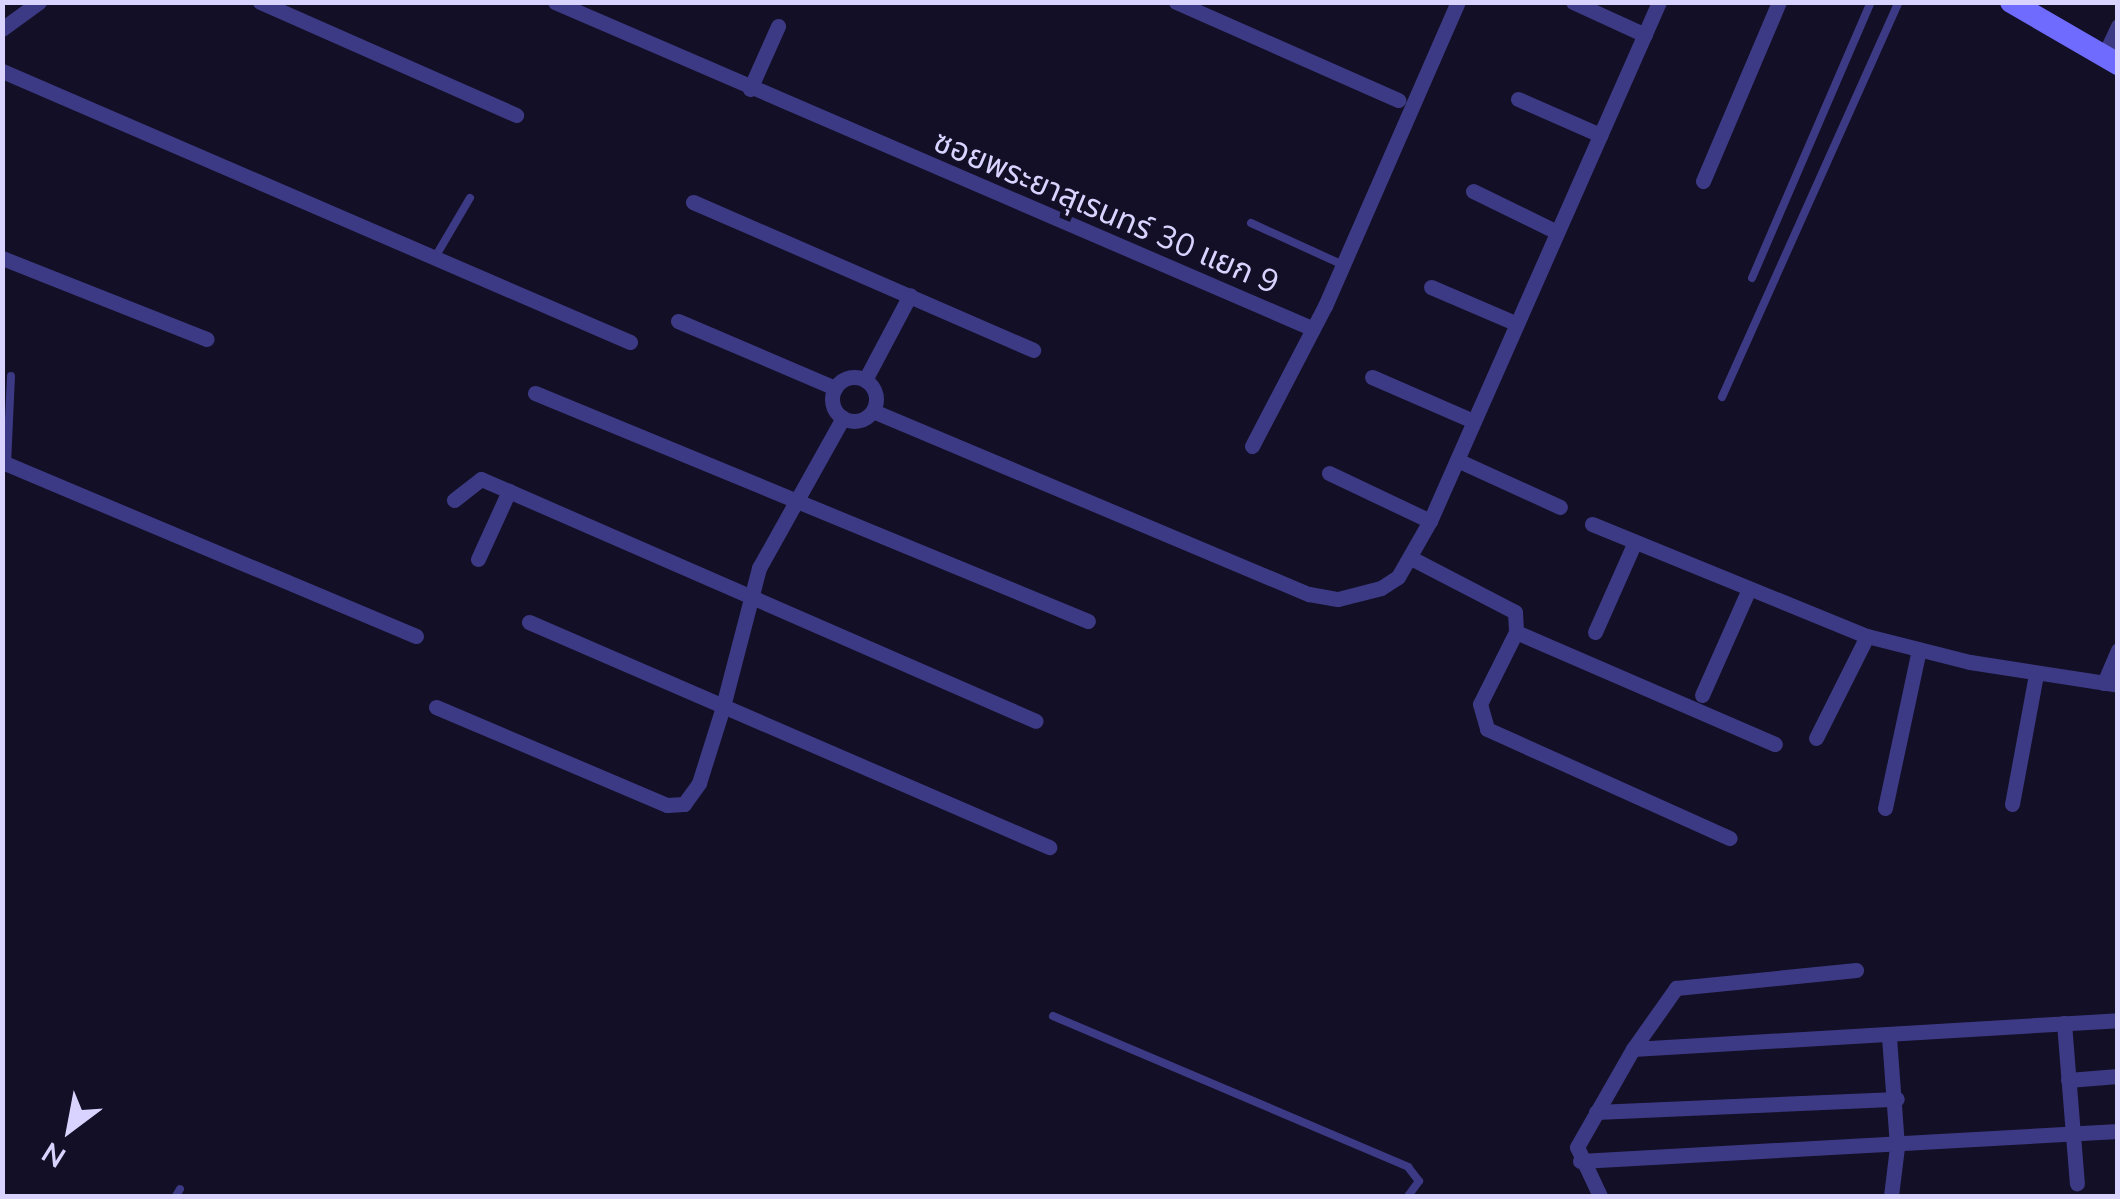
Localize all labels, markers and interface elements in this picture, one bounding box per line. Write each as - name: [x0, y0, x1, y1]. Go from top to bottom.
- street label: ซอยพระยาสุเรนทร์ 30 แยก 9: [928, 123, 1284, 303]
- north arrow: [20, 1079, 120, 1179]
- text: N: [35, 1133, 73, 1176]

